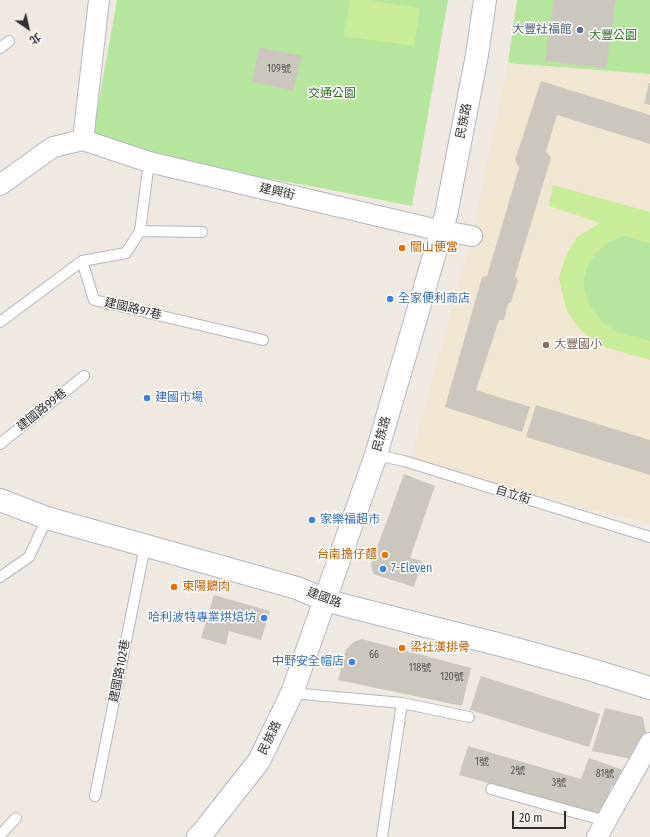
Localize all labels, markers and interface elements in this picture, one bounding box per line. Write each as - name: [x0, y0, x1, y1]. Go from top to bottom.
- north arrow: [8, 8, 48, 48]
- place label: 大豐社福館: [512, 23, 572, 37]
- marker: 大豐社福館: [575, 25, 585, 35]
- park label: 大豐公園: [589, 29, 637, 43]
- text: 北: [27, 30, 43, 47]
- house number: 109號: [267, 63, 291, 75]
- park label: 交通公園: [308, 87, 356, 101]
- street label: 民族路: [453, 102, 475, 140]
- street label: 建興街: [258, 181, 296, 203]
- place label: 關山便當: [410, 241, 458, 255]
- marker: 關山便當: [397, 243, 407, 253]
- place label: 全家便利商店: [398, 292, 470, 306]
- marker: 全家便利商店: [385, 294, 395, 304]
- street label: 建國路97巷: [103, 295, 163, 323]
- place label: 大豐國小: [554, 338, 602, 352]
- marker: 大豐國小: [541, 340, 551, 350]
- street label: 建國路99巷: [14, 386, 70, 434]
- place label: 建國市場: [155, 391, 203, 405]
- marker: 建國市場: [142, 393, 152, 403]
- street label: 民族路: [370, 415, 394, 453]
- street label: 自立街: [494, 483, 532, 507]
- place label: 家樂福超市: [320, 513, 380, 527]
- marker: 家樂福超市: [307, 515, 317, 525]
- place label: 台南擔仔麵: [317, 548, 377, 562]
- marker: 台南擔仔麵: [380, 550, 390, 560]
- place label: 7-Eleven: [391, 562, 432, 576]
- marker: 7-Eleven: [378, 564, 388, 574]
- place label: 東陽鵝肉: [182, 580, 230, 594]
- marker: 東陽鵝肉: [169, 582, 179, 592]
- street label: 建國路: [305, 585, 343, 611]
- place label: 哈利波特專業烘焙坊: [148, 611, 256, 625]
- marker: 哈利波特專業烘焙坊: [259, 613, 269, 623]
- street label: 建國路102巷: [107, 638, 133, 704]
- place label: 梁社漢排骨: [410, 641, 470, 655]
- marker: 梁社漢排骨: [397, 643, 407, 653]
- house number: 66: [369, 649, 379, 661]
- place label: 中野安全帽店: [272, 655, 344, 669]
- marker: 中野安全帽店: [347, 657, 357, 667]
- house number: 118號: [409, 662, 431, 674]
- house number: 120號: [440, 671, 464, 683]
- street label: 民族路: [256, 719, 284, 757]
- house number: 1號: [475, 756, 489, 768]
- house number: 2號: [511, 765, 525, 777]
- house number: 81號: [596, 768, 614, 780]
- house number: 3號: [552, 777, 566, 789]
- scale bar: [514, 803, 568, 829]
- text: 20 m: [519, 811, 543, 825]

